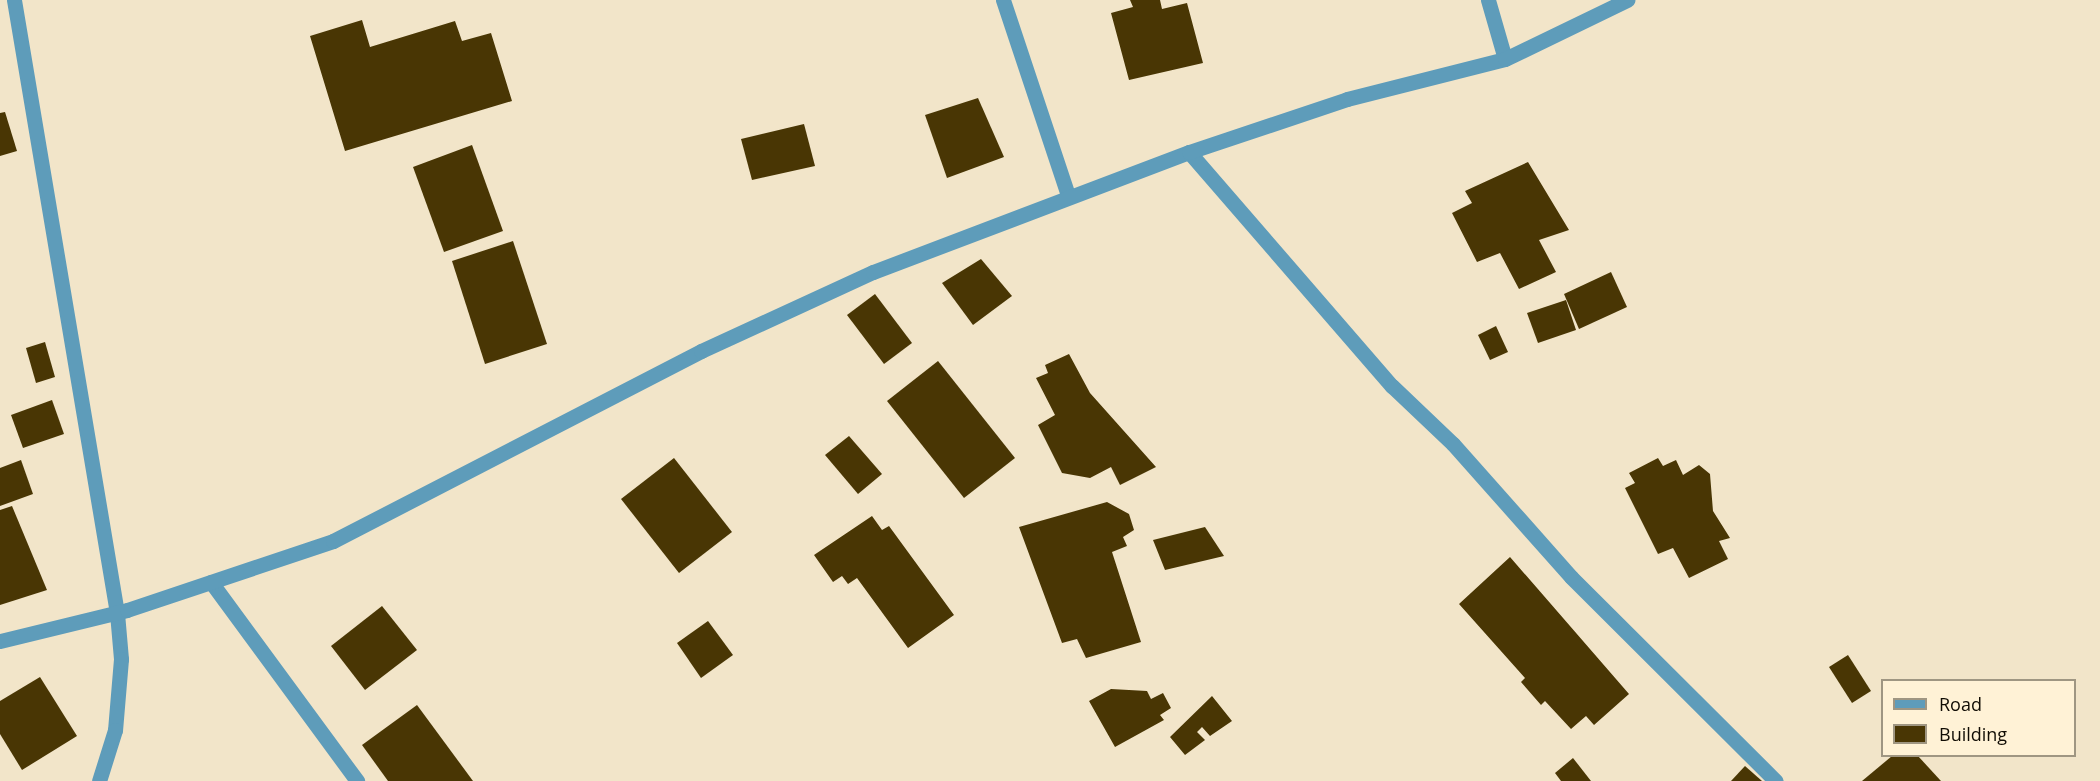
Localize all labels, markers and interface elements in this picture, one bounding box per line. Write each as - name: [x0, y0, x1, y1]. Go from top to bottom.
- legend: [1881, 679, 2076, 757]
- text: Road: [1939, 692, 1982, 716]
- text: Building: [1939, 722, 2007, 746]

